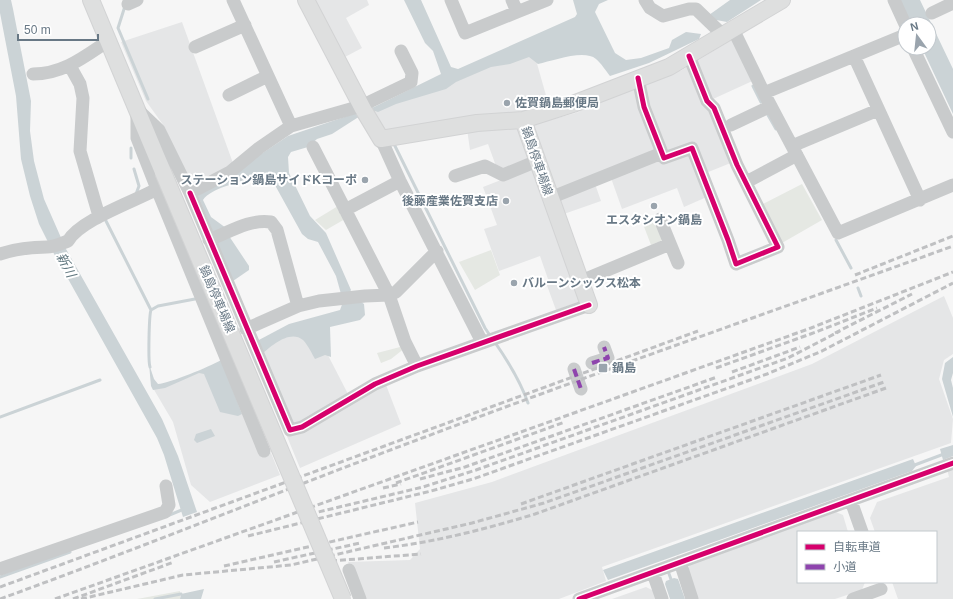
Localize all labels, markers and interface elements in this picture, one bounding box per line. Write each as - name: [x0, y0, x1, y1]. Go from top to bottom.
- scale bar: [18, 16, 98, 42]
- north arrow: [897, 16, 937, 56]
- text: N: [909, 20, 920, 33]
- text: 50 m: [24, 23, 51, 37]
- place label: 佐賀鍋島郵便局: [515, 96, 599, 110]
- marker: 佐賀鍋島郵便局: [502, 98, 512, 108]
- street label: 鍋島停車場線: [519, 125, 555, 197]
- place label: ステーション鍋島サイドKコーポ: [181, 173, 357, 187]
- marker: ステーション鍋島サイドKコーポ: [360, 175, 370, 185]
- place label: 後藤産業佐賀支店: [402, 194, 498, 208]
- marker: 後藤産業佐賀支店: [501, 196, 511, 206]
- marker: エスタシオン鍋島: [649, 201, 659, 211]
- place label: エスタシオン鍋島: [606, 213, 702, 227]
- water label: 新川: [53, 250, 80, 282]
- street label: 鍋島停車場線: [196, 263, 238, 335]
- place label: バルーンシックス松本: [522, 276, 641, 290]
- marker: バルーンシックス松本: [509, 278, 519, 288]
- place label: 鍋島: [612, 361, 636, 375]
- marker: 鍋島: [597, 362, 609, 374]
- legend: [797, 531, 937, 583]
- text: 自転車道: [833, 540, 881, 554]
- text: 小道: [833, 560, 857, 574]

